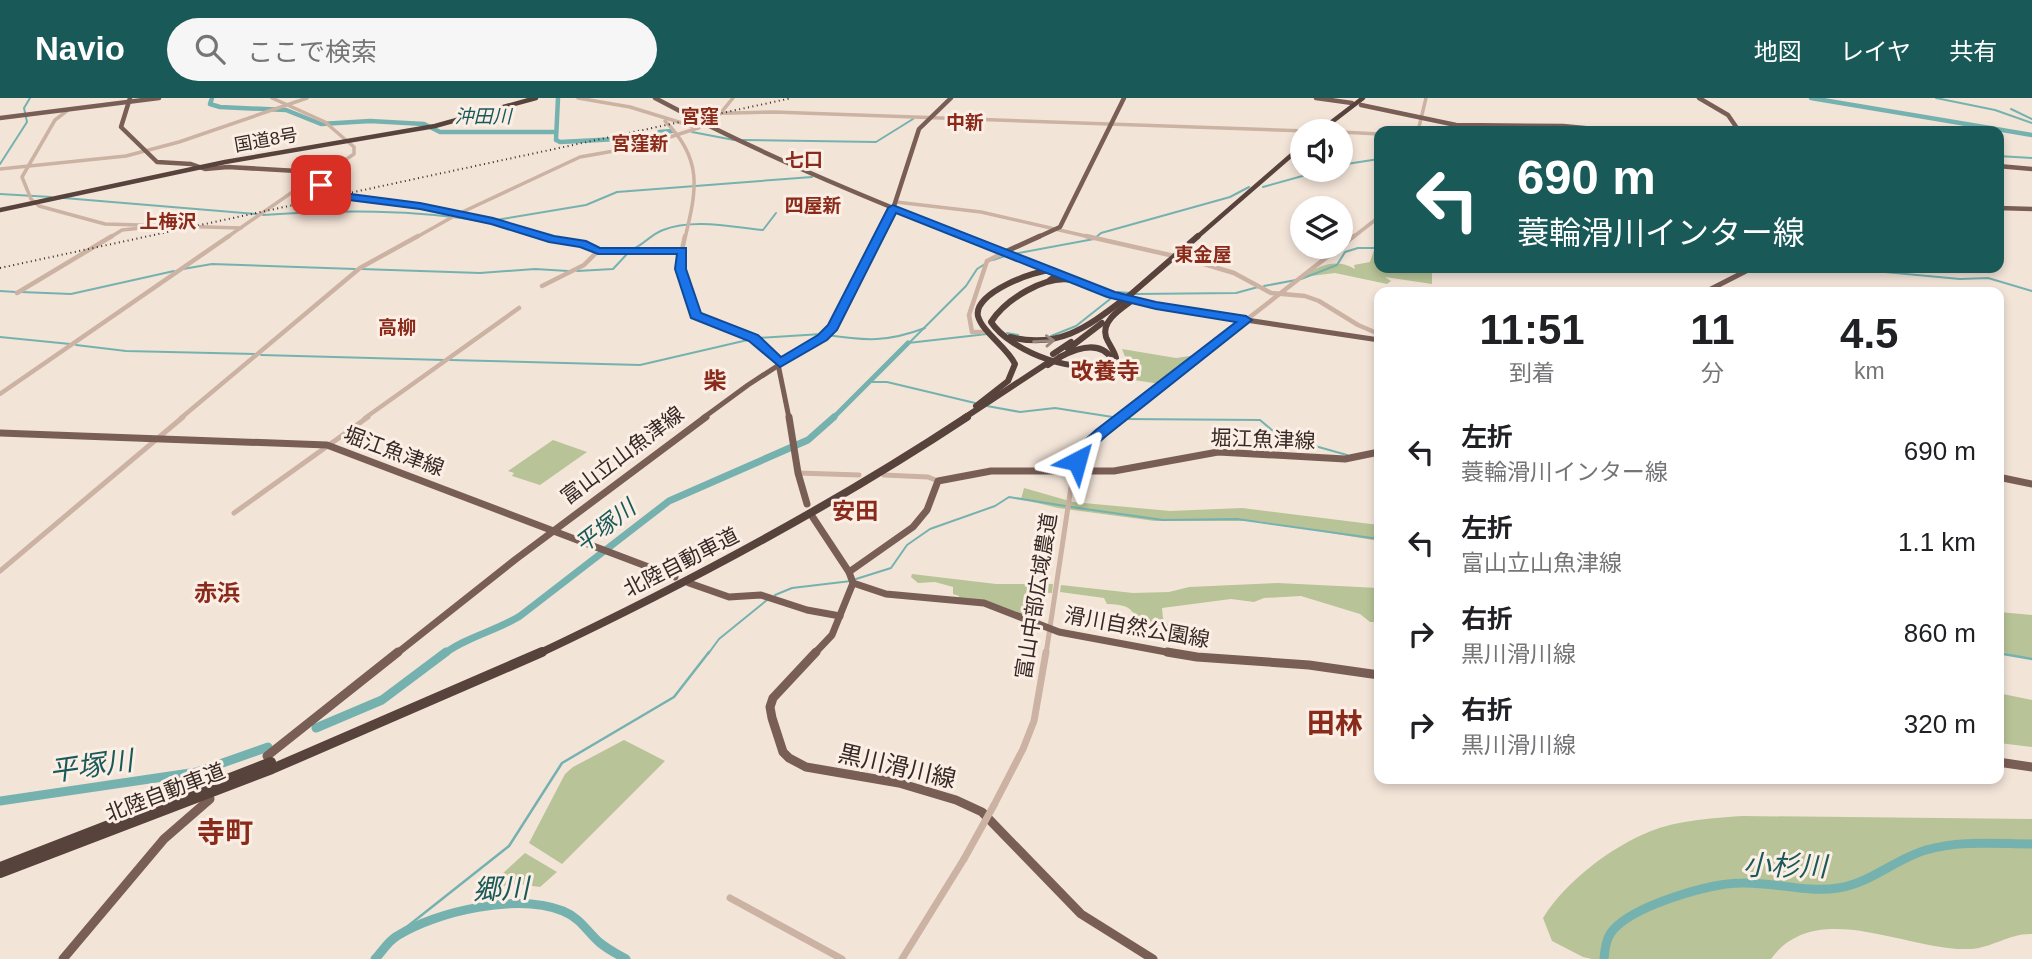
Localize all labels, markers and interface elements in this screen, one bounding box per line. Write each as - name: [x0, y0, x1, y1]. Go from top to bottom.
- search box: [167, 18, 657, 81]
- text: Navio: [35, 30, 125, 67]
- icon: search: [191, 30, 229, 68]
- text: ここで検索: [247, 37, 377, 67]
- text: 地図: [1754, 38, 1802, 65]
- text: レイヤ: [1840, 38, 1911, 65]
- text: 共有: [1949, 38, 1997, 65]
- water label: 沖田川: [454, 106, 513, 127]
- district label: 宮窪: [681, 106, 719, 127]
- district label: 中新: [946, 112, 984, 133]
- map controls: [1290, 119, 1353, 259]
- button: sound: [1290, 119, 1353, 182]
- street label: 国道8号: [233, 125, 299, 155]
- district label: 宮窪新: [611, 133, 669, 154]
- district label: 七口: [785, 149, 823, 170]
- text: 690 m: [1517, 150, 1656, 204]
- icon: left: [1402, 154, 1493, 245]
- pin: [291, 155, 351, 215]
- icon: arrive: [302, 166, 340, 204]
- district label: 四屋新: [784, 195, 842, 216]
- button: layers: [1290, 196, 1353, 259]
- district label: 上梅沢: [139, 211, 197, 232]
- text: 蓑輪滑川インター線: [1517, 215, 1805, 251]
- district label: 東金屋: [1174, 244, 1232, 265]
- text: 11:51: [1480, 306, 1585, 353]
- text: 11: [1690, 306, 1735, 353]
- text: 4.5: [1840, 310, 1898, 357]
- district label: 高柳: [378, 317, 416, 338]
- one-way arrow: [1032, 334, 1054, 347]
- district label: 改養寺: [1071, 358, 1140, 384]
- text: km: [1854, 358, 1885, 384]
- text: 到着: [1509, 360, 1555, 386]
- text: 分: [1701, 360, 1724, 386]
- district label: 柴: [704, 368, 727, 394]
- street label: 富山立山魚津線: [556, 402, 688, 508]
- street label: 堀江魚津線: [341, 422, 447, 480]
- text: 左折: [1461, 422, 1513, 452]
- position arrow: [1040, 424, 1114, 498]
- street label: 堀江魚津線: [1210, 426, 1316, 452]
- icon: left: [1402, 433, 1440, 471]
- text: 690 m: [1904, 436, 1976, 466]
- text: 蓑輪滑川インター線: [1461, 459, 1668, 485]
- water label: 平塚川: [570, 493, 643, 557]
- district label: 安田: [832, 498, 878, 524]
- street label: 富山中部広域農道: [1012, 511, 1060, 681]
- text: 左折: [1461, 513, 1513, 543]
- street label: 北陸自動車道: [620, 523, 742, 601]
- icon: left: [1402, 524, 1440, 562]
- text: 1.1 km: [1898, 527, 1976, 557]
- text: 富山立山魚津線: [1461, 550, 1622, 576]
- district label: 赤浜: [194, 580, 240, 606]
- street label: 滑川自然公園線: [1063, 603, 1211, 651]
- text: 右折: [1461, 604, 1513, 634]
- icon: right: [1402, 615, 1440, 653]
- text: 860 m: [1904, 618, 1976, 648]
- text: 黒川滑川線: [1461, 641, 1576, 667]
- text: 右折: [1461, 695, 1513, 725]
- icon: right: [1402, 706, 1440, 744]
- district label: 田林: [1307, 708, 1363, 739]
- text: 320 m: [1904, 709, 1976, 739]
- text: 黒川滑川線: [1461, 732, 1576, 758]
- street label: 黒川滑川線: [836, 739, 958, 793]
- water label: 平塚川: [47, 744, 138, 787]
- street label: 北陸自動車道: [102, 759, 228, 825]
- district label: 寺町: [197, 817, 253, 848]
- water label: 小杉川: [1743, 850, 1830, 882]
- water label: 郷川: [472, 872, 533, 905]

